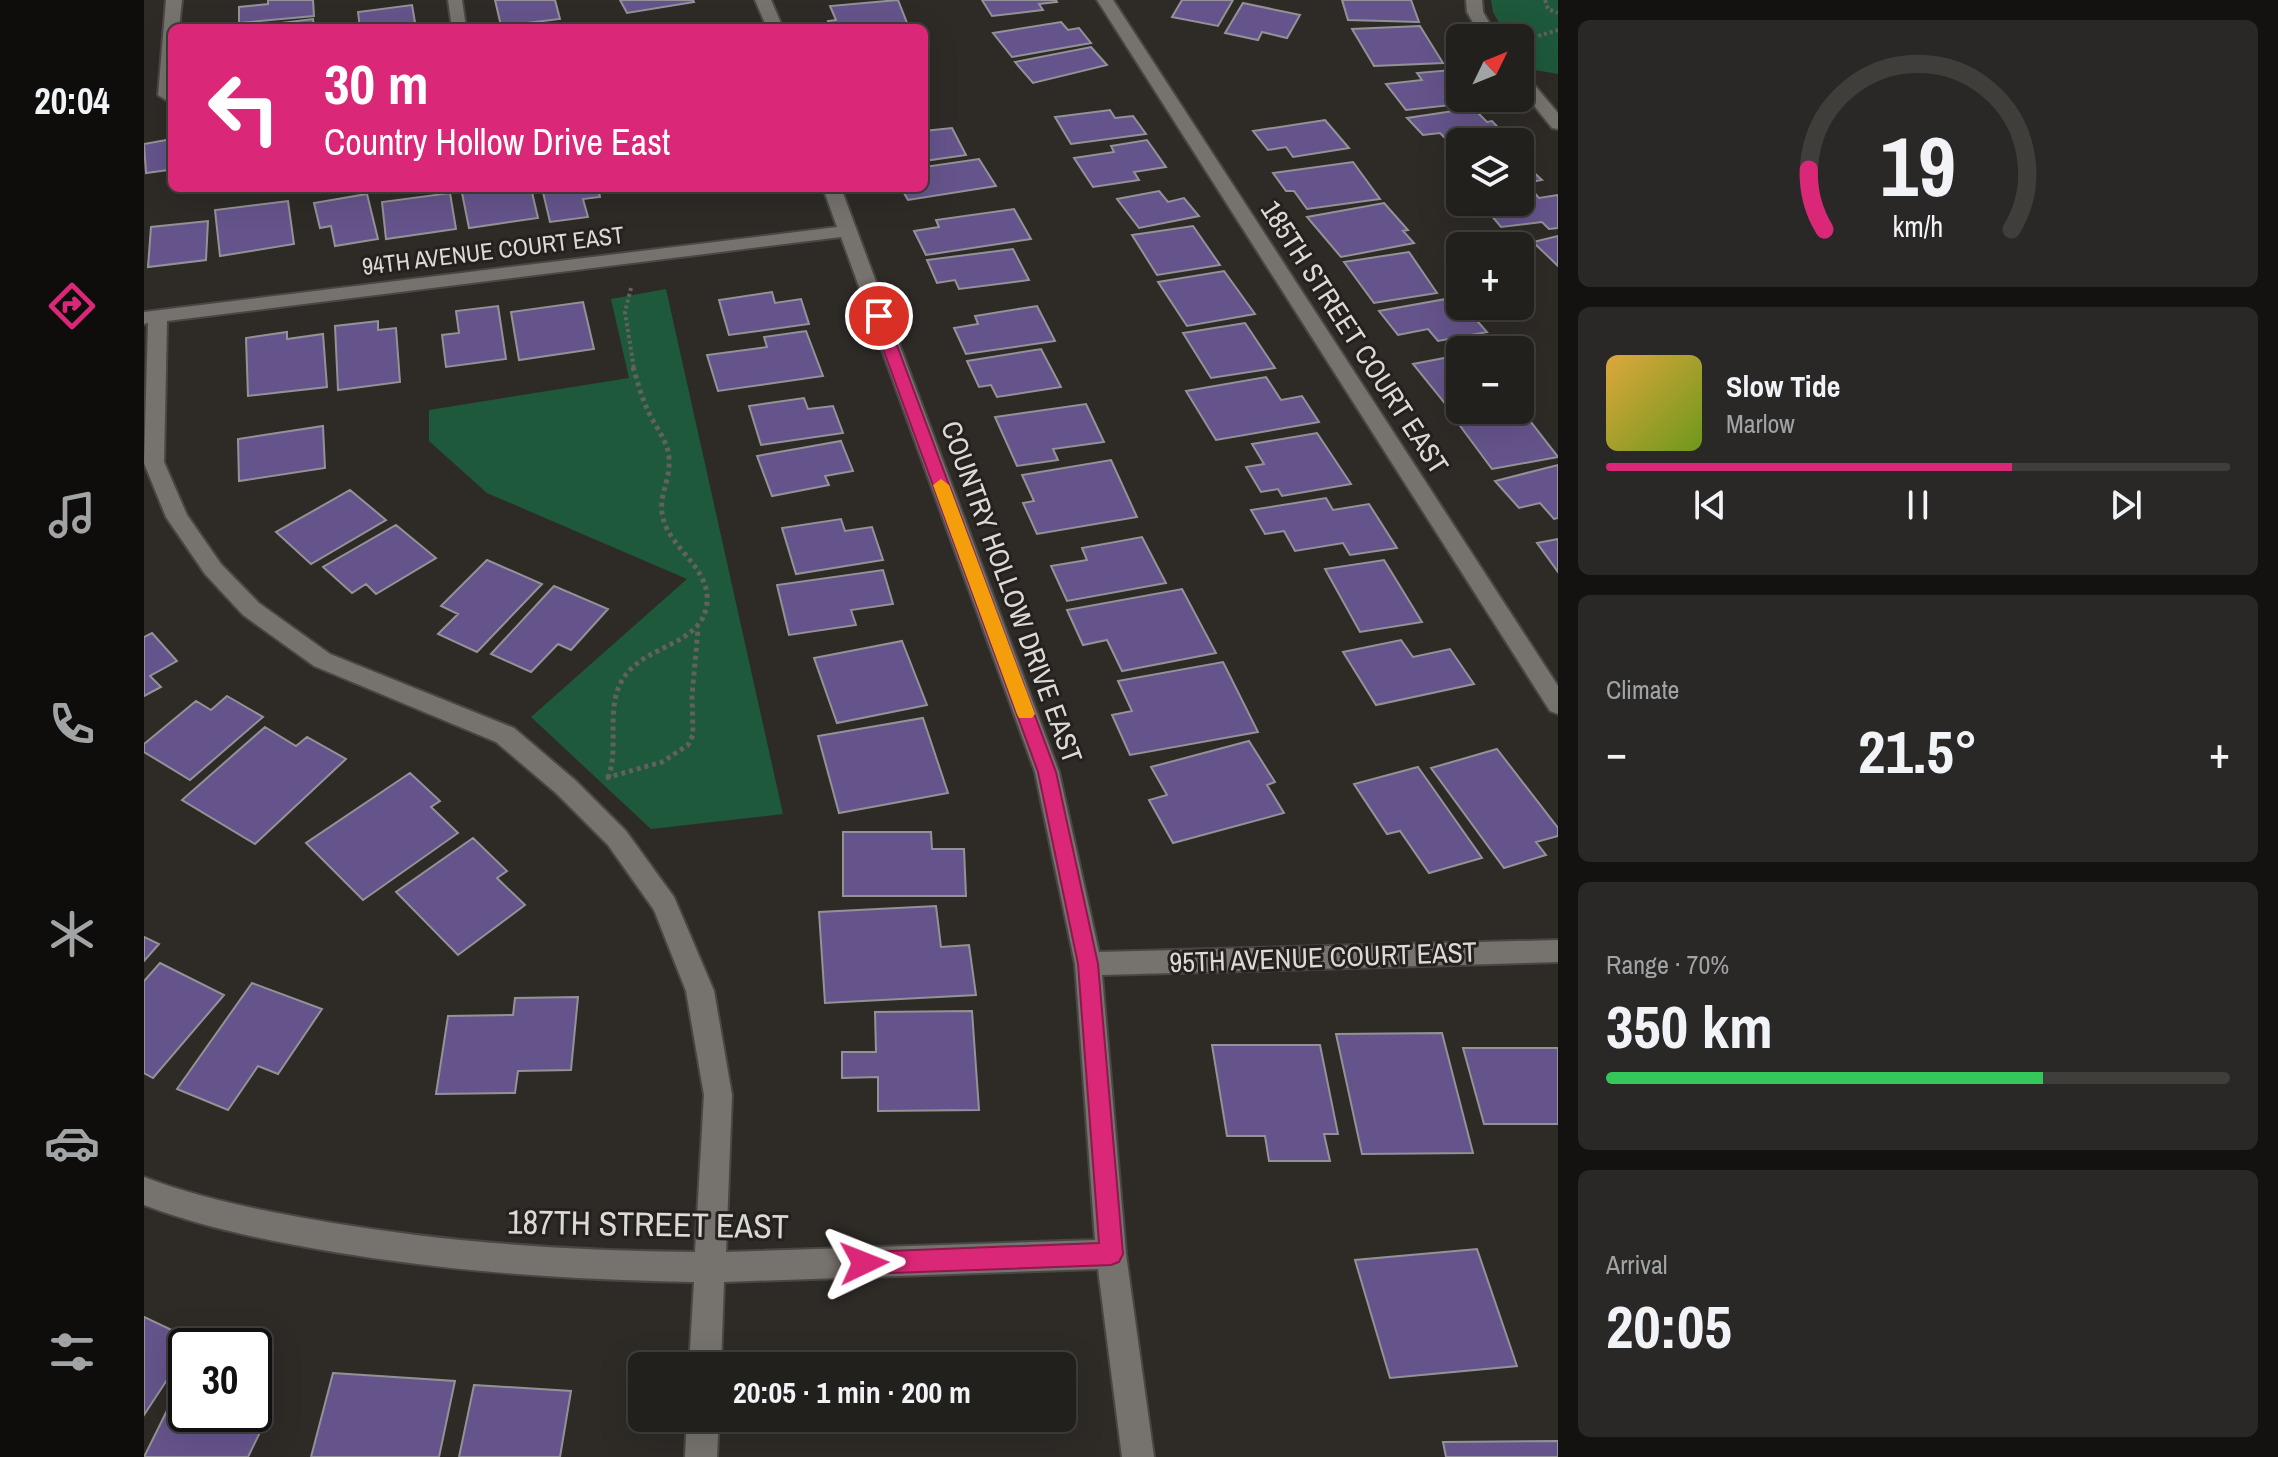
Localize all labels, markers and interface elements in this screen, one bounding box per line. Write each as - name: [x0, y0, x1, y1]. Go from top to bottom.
- north arrow: [1446, 24, 1534, 112]
- map controls: [1446, 24, 1534, 424]
- text: 30 m: [324, 46, 429, 121]
- icon: left: [192, 56, 296, 160]
- text: 20:04: [34, 77, 110, 125]
- text: 19: [1880, 109, 1956, 221]
- text: Country Hollow Drive East: [324, 118, 670, 166]
- button: layers: [1446, 128, 1534, 216]
- street label: 185TH STREET COURT EAST: [1252, 193, 1458, 481]
- text: km/h: [1893, 207, 1943, 246]
- street label: 94TH AVENUE COURT EAST: [360, 218, 626, 282]
- button: +: [1446, 232, 1534, 320]
- icon: directions: [44, 278, 100, 334]
- pin: [845, 282, 913, 350]
- icon: arrive: [857, 294, 901, 338]
- button: −: [1446, 336, 1534, 424]
- text: Slow Tide: [1726, 366, 1840, 406]
- text: Marlow: [1726, 406, 1795, 441]
- street label: COUNTRY HOLLOW DRIVE EAST: [932, 416, 1092, 768]
- icon: previous: [1688, 483, 1732, 527]
- icon: pause: [1896, 483, 1940, 527]
- icon: next: [2104, 483, 2148, 527]
- icon: music: [44, 487, 100, 543]
- text: Climate: [1606, 672, 1679, 707]
- icon: phone: [44, 696, 100, 752]
- text: 21.5°: [1858, 711, 1978, 792]
- text: −: [1606, 722, 1627, 782]
- text: +: [2209, 722, 2230, 782]
- icon: climate: [44, 906, 100, 962]
- street label: 95TH AVENUE COURT EAST: [1169, 933, 1477, 981]
- text: Range · 70%: [1606, 947, 1729, 982]
- text: 350 km: [1606, 986, 1773, 1067]
- icon: car: [44, 1115, 100, 1171]
- street label: 187TH STREET EAST: [507, 1199, 789, 1249]
- position arrow: [822, 1221, 906, 1305]
- text: Arrival: [1606, 1247, 1668, 1282]
- text: 20:05: [1606, 1286, 1732, 1367]
- icon: filters: [44, 1324, 100, 1380]
- speed limit sign: 30: [168, 1328, 272, 1432]
- text: 20:05 · 1 min · 200 m: [733, 1372, 971, 1412]

